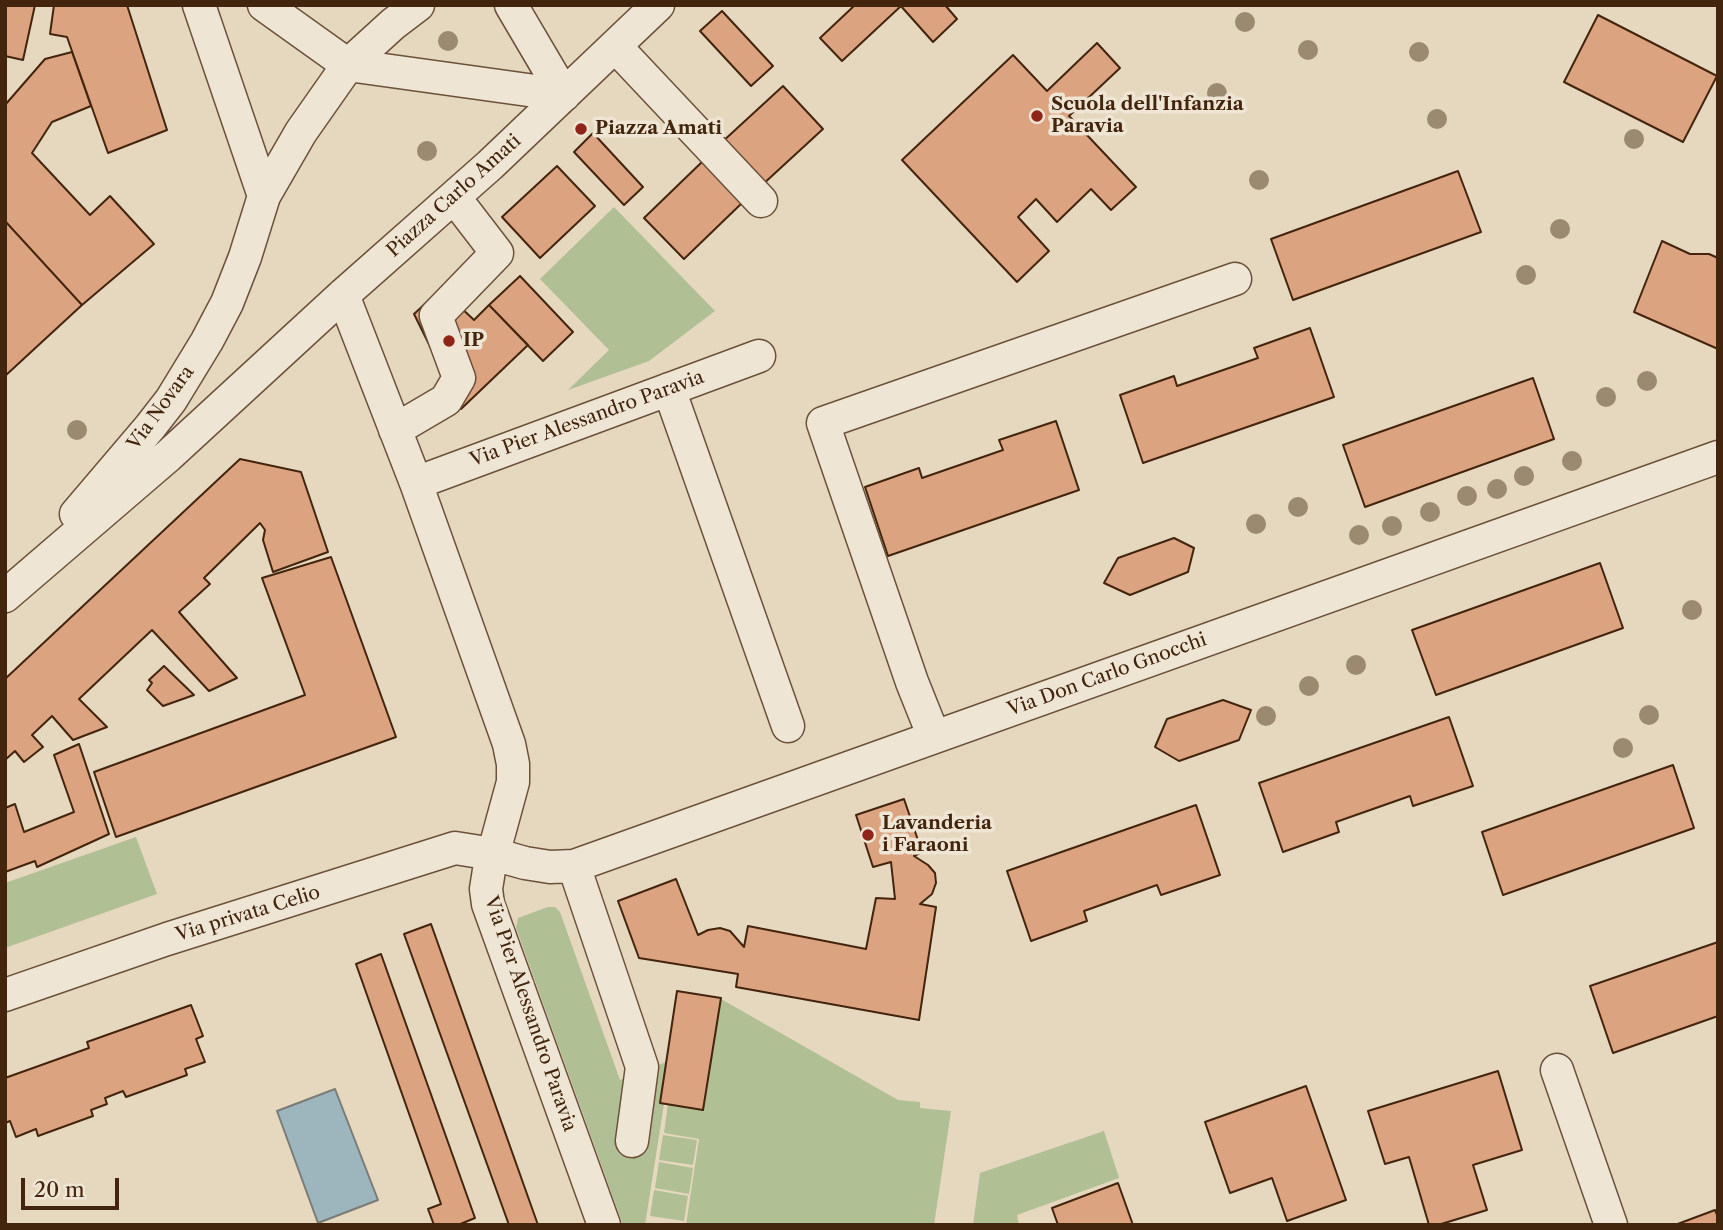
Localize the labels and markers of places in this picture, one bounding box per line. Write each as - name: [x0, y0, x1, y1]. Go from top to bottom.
- place label: Scuola dell'Infanzia Paravia: [1051, 94, 1244, 138]
- marker: Scuola dell'Infanzia Paravia: [1029, 108, 1045, 124]
- place label: Piazza Amati: [595, 118, 722, 140]
- marker: Piazza Amati: [573, 121, 589, 137]
- place label: IP: [463, 330, 484, 352]
- marker: IP: [441, 333, 457, 349]
- place label: Lavanderia i Faraoni: [882, 813, 992, 857]
- marker: Lavanderia i Faraoni: [860, 827, 876, 843]

